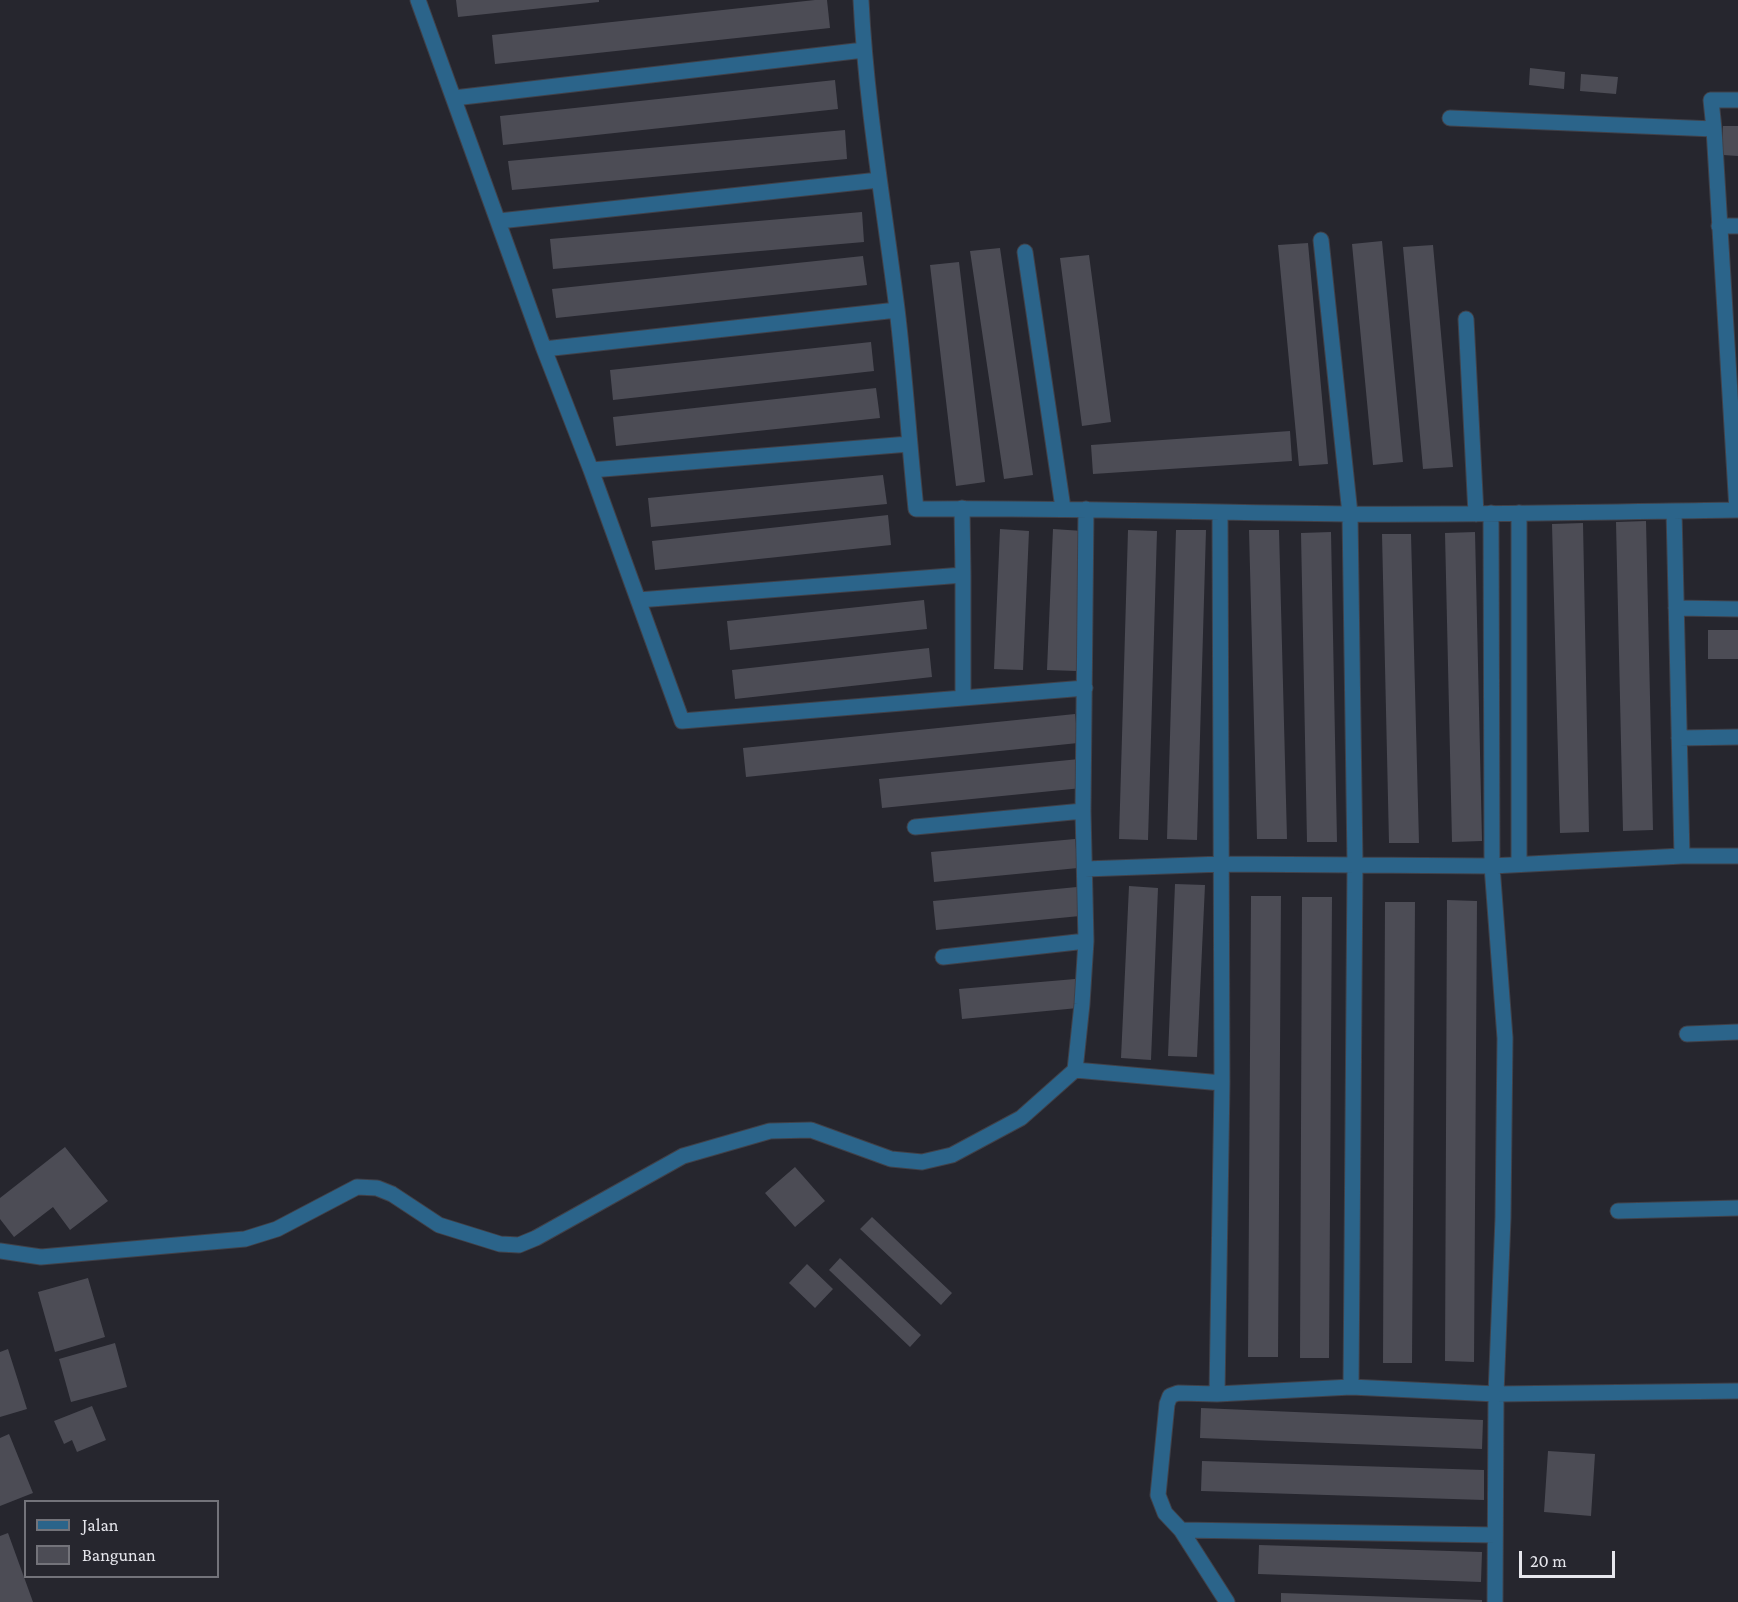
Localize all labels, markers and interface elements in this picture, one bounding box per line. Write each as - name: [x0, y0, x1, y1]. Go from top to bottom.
- legend: [24, 1500, 219, 1578]
- text: Jalan: [82, 1515, 118, 1535]
- scale bar: [1522, 1539, 1618, 1577]
- text: Bangunan: [82, 1545, 156, 1565]
- text: 20 m: [1530, 1551, 1567, 1571]

